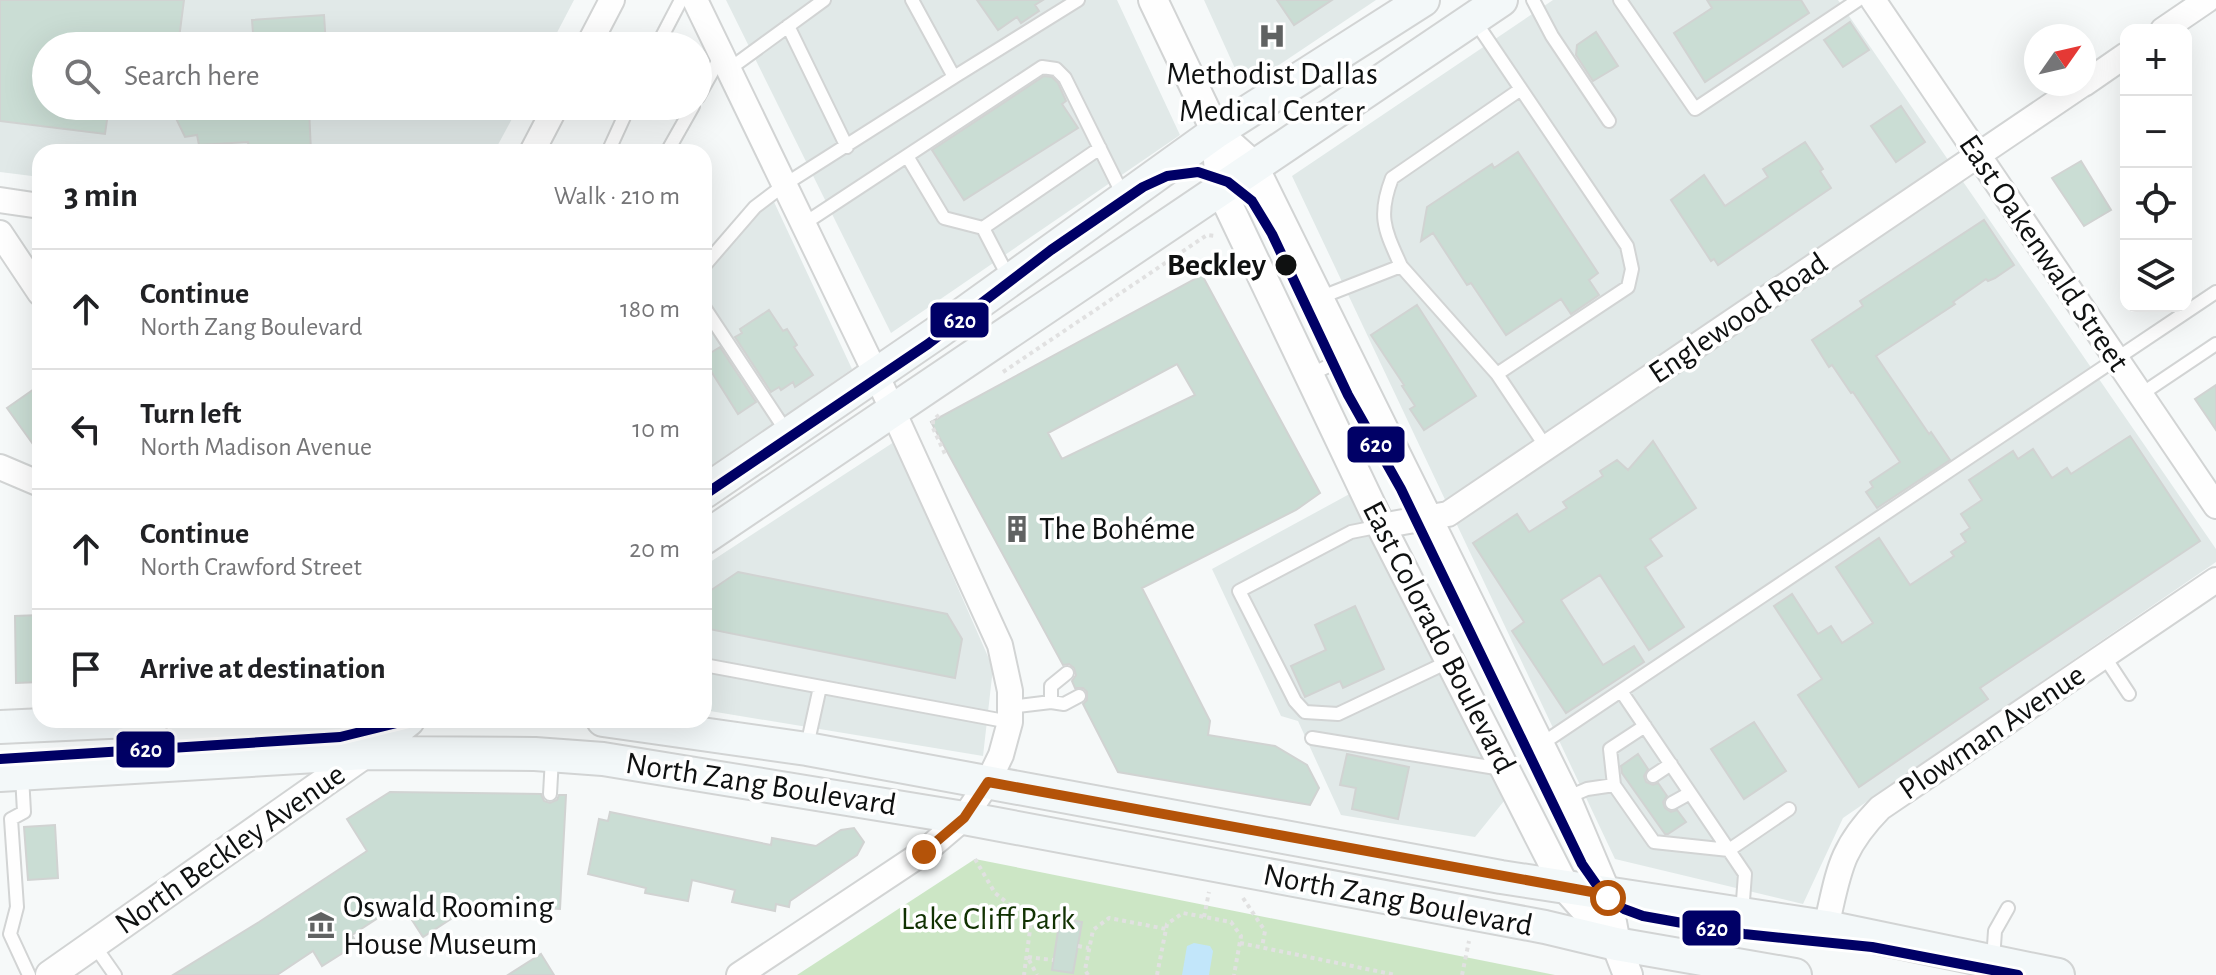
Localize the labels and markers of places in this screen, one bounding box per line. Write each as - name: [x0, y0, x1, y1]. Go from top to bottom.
- hospital icon: Methodist Dallas Medical Center: [1257, 21, 1287, 51]
- place label: Methodist Dallas Medical Center: [1166, 58, 1378, 127]
- place label: Beckley: [1167, 249, 1267, 281]
- marker: Beckley: [1273, 252, 1299, 278]
- place label: The Bohéme: [1039, 513, 1195, 545]
- building icon: The Bohéme: [1002, 514, 1032, 544]
- place label: Oswald Rooming House Museum: [343, 891, 554, 960]
- museum icon: Oswald Rooming House Museum: [306, 910, 336, 940]

